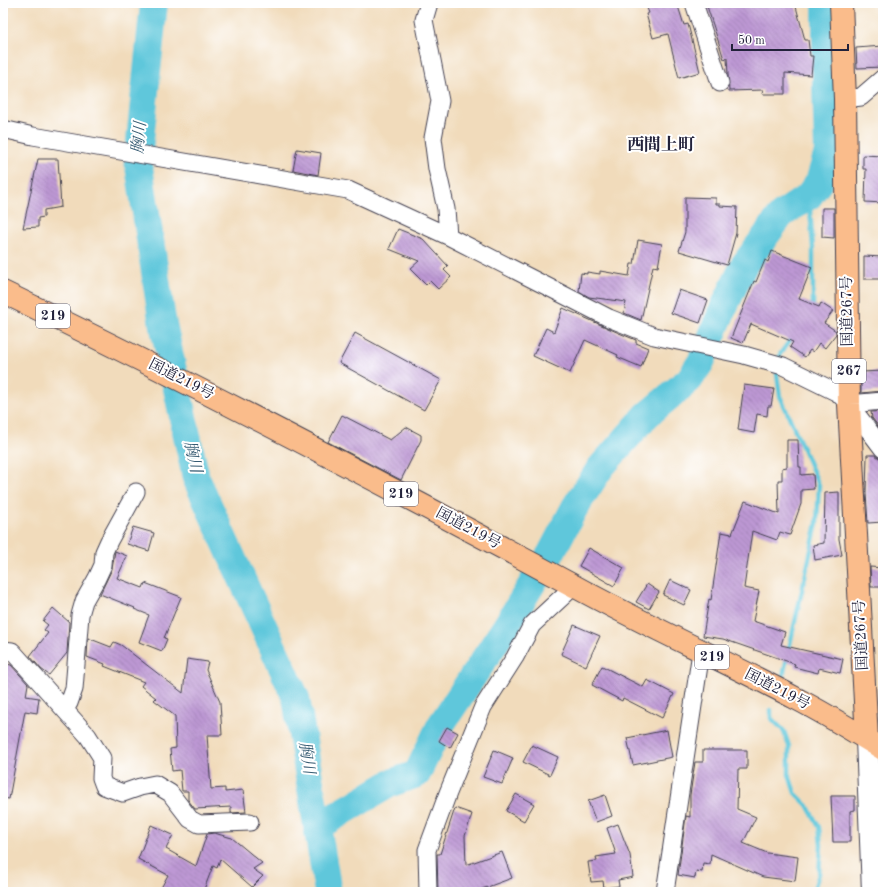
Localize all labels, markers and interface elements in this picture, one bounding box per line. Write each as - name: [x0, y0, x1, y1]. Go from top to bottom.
- scale bar: [732, 26, 848, 52]
- text: 50 m: [738, 34, 765, 47]
- water label: 胸川: [129, 119, 150, 155]
- district label: 西間上町: [627, 135, 695, 154]
- street label: 国道267号: [838, 275, 856, 347]
- road number: 219: [36, 304, 70, 328]
- street label: 国道219号: [146, 355, 217, 403]
- road number: 267: [832, 359, 866, 383]
- water label: 胸川: [181, 439, 206, 476]
- road number: 219: [384, 482, 418, 506]
- street label: 国道219号: [433, 504, 504, 552]
- street label: 国道267号: [851, 599, 871, 671]
- road number: 219: [695, 645, 729, 669]
- street label: 国道219号: [742, 665, 813, 713]
- water label: 胸川: [296, 741, 319, 777]

